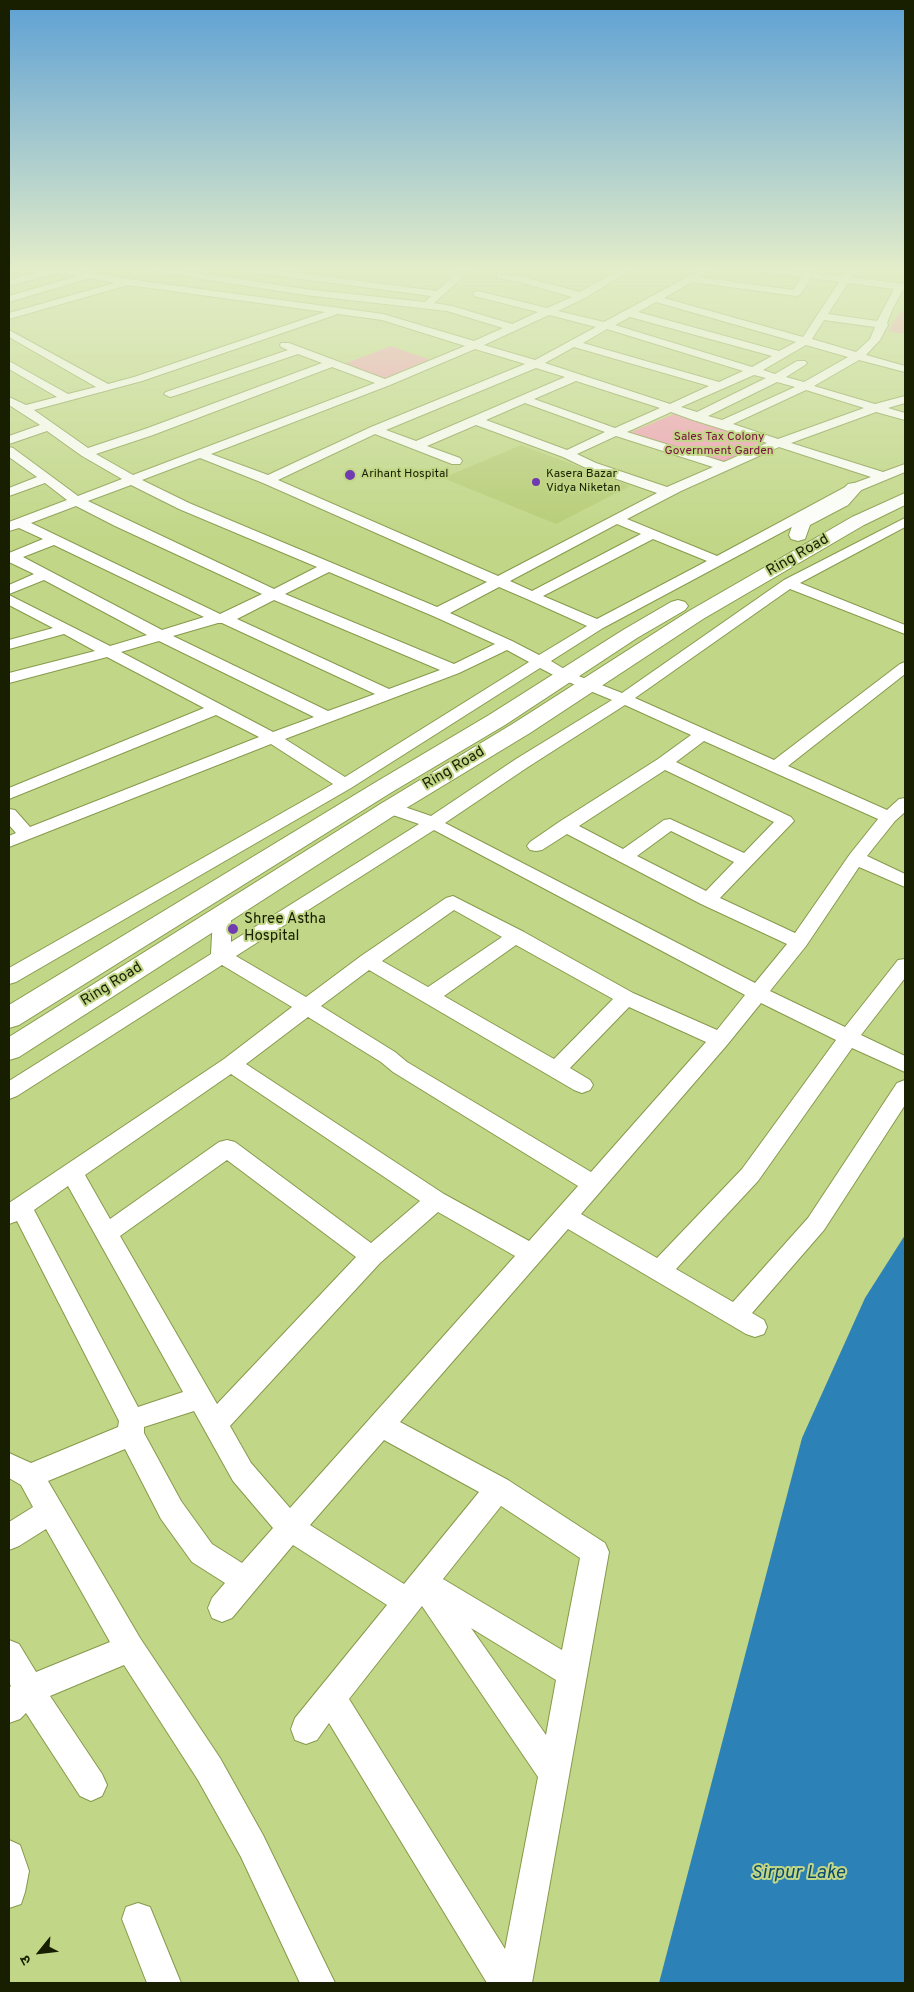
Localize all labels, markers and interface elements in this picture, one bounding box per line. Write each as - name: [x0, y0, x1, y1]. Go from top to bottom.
- park label: Sales Tax Colony Government Garden: [664, 431, 774, 459]
- marker: Arihant Hospital: [343, 468, 357, 482]
- place label: Arihant Hospital: [361, 468, 448, 482]
- place label: Kasera Bazar Vidya Niketan: [546, 468, 620, 496]
- marker: Kasera Bazar Vidya Niketan: [530, 476, 542, 488]
- street label: Ring Road: [764, 531, 832, 581]
- street label: Ring Road: [420, 743, 488, 795]
- place label: Shree Astha Hospital: [244, 911, 326, 946]
- marker: Shree Astha Hospital: [226, 922, 240, 936]
- street label: Ring Road: [78, 959, 146, 1011]
- water label: Sirpur Lake: [751, 1863, 845, 1885]
- north arrow: [15, 1927, 65, 1977]
- text: उ: [17, 1952, 36, 1967]

